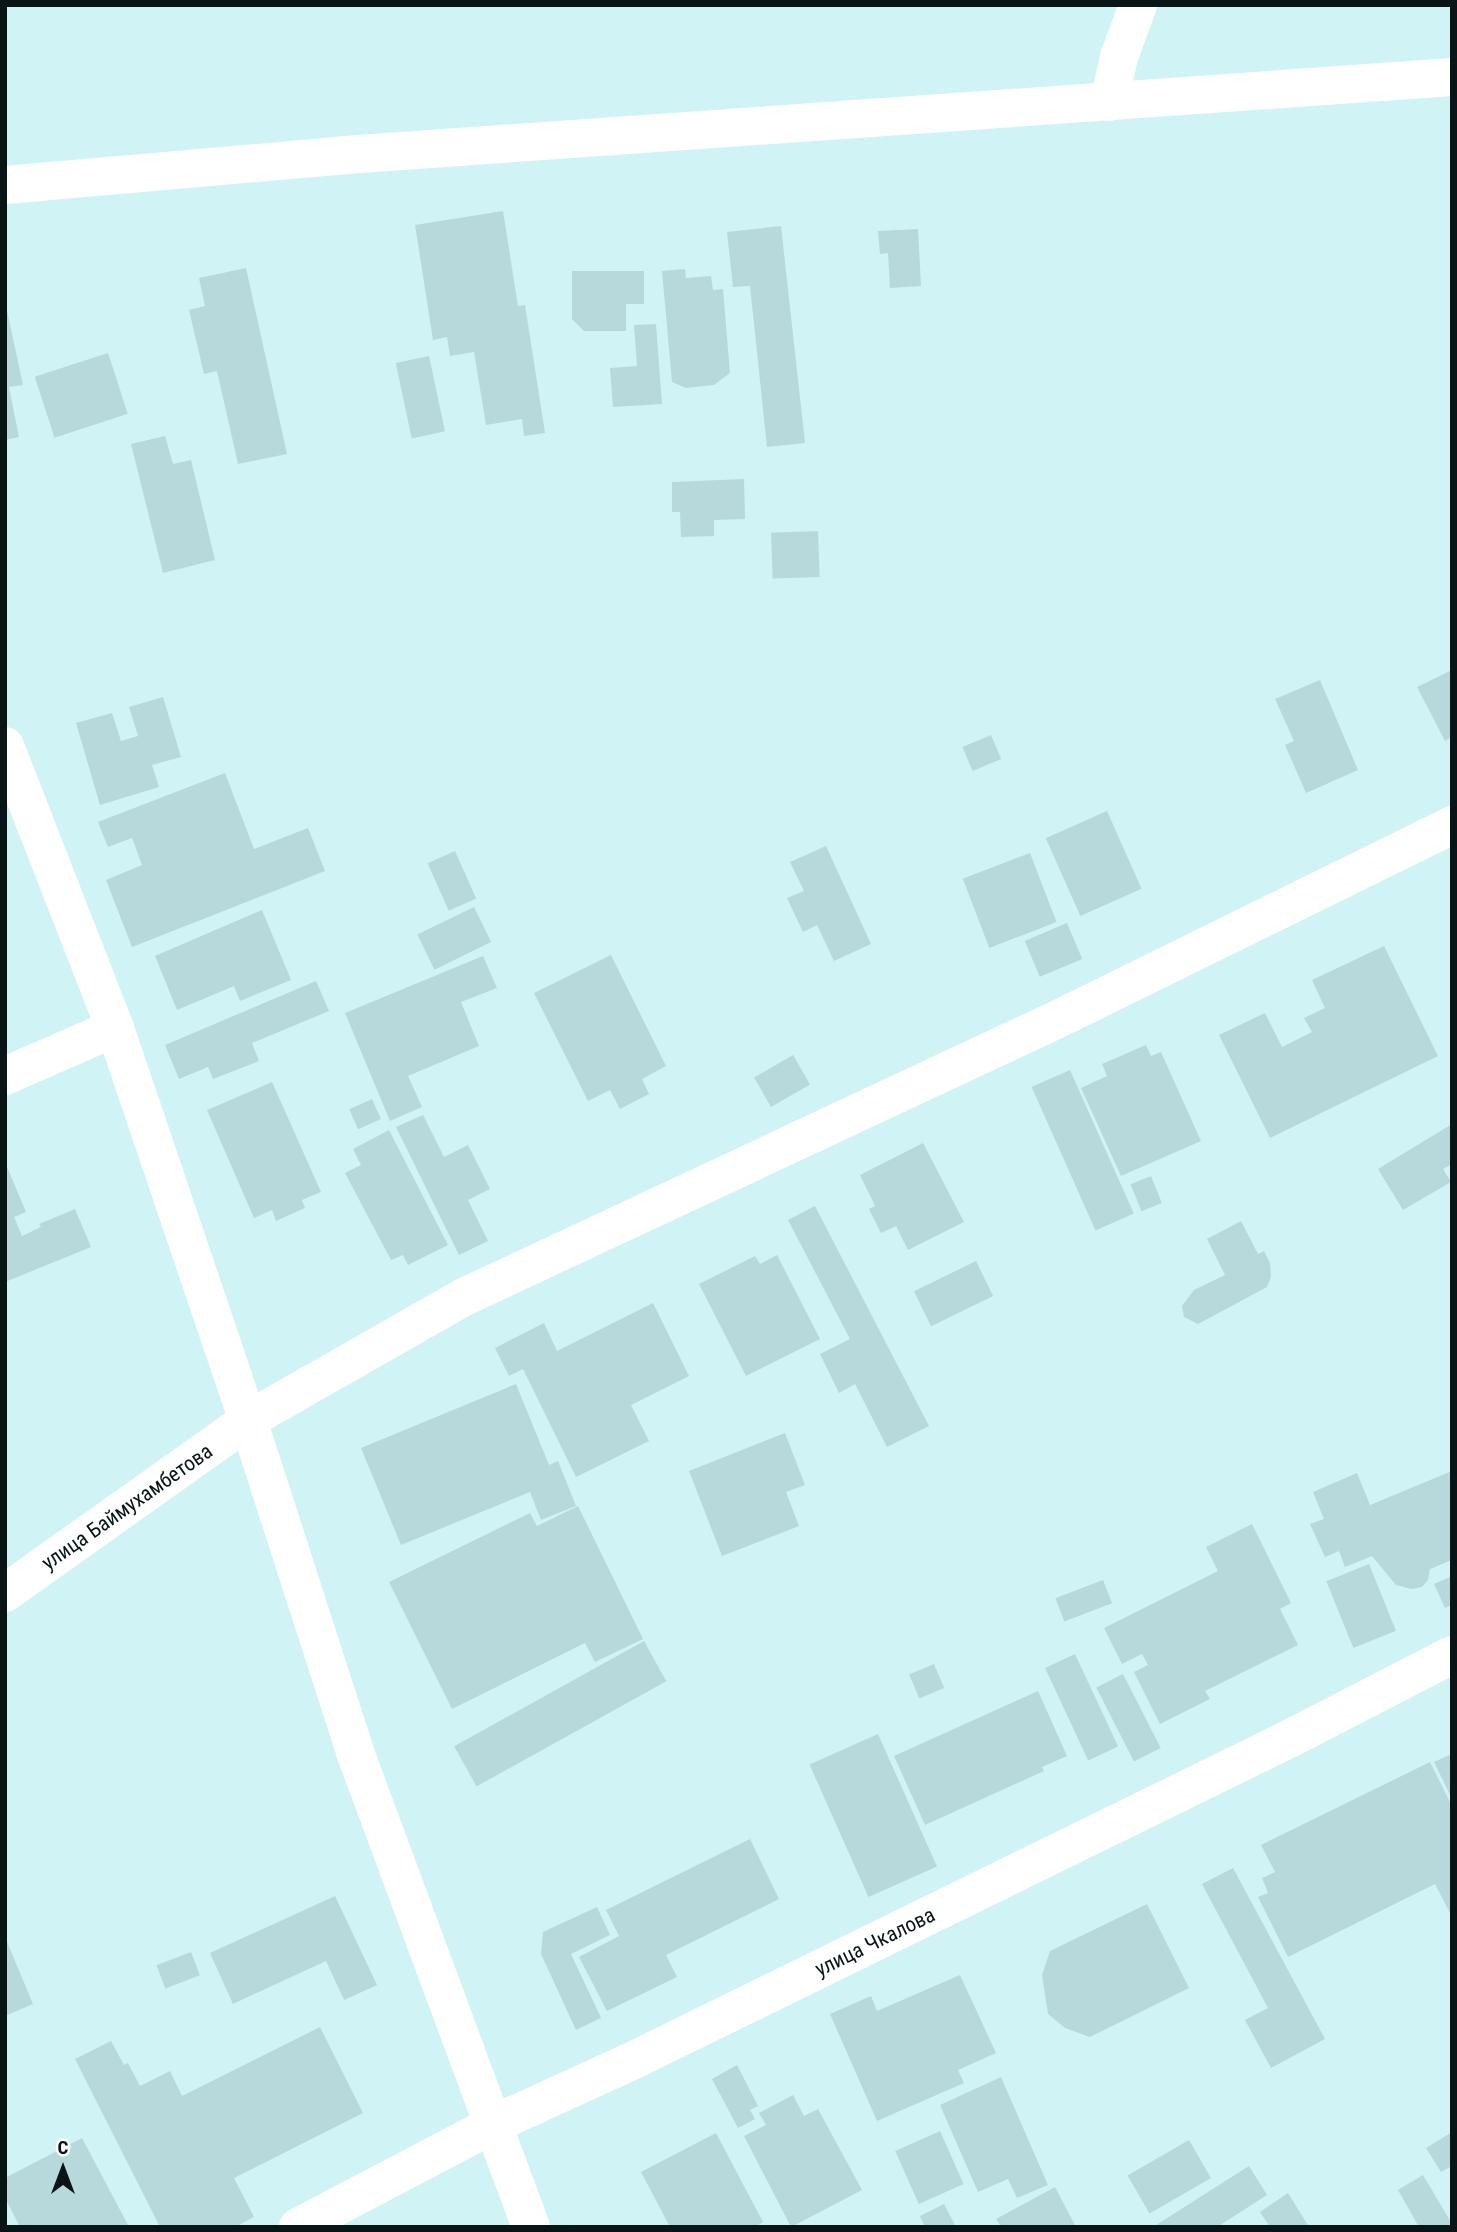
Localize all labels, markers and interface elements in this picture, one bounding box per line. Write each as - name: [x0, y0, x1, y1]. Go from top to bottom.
- street label: улица Баймухамбетова: [37, 1439, 217, 1575]
- street label: улица Чкалова: [811, 1902, 939, 1982]
- north arrow: [28, 2134, 98, 2204]
- text: С: [58, 2136, 68, 2159]

